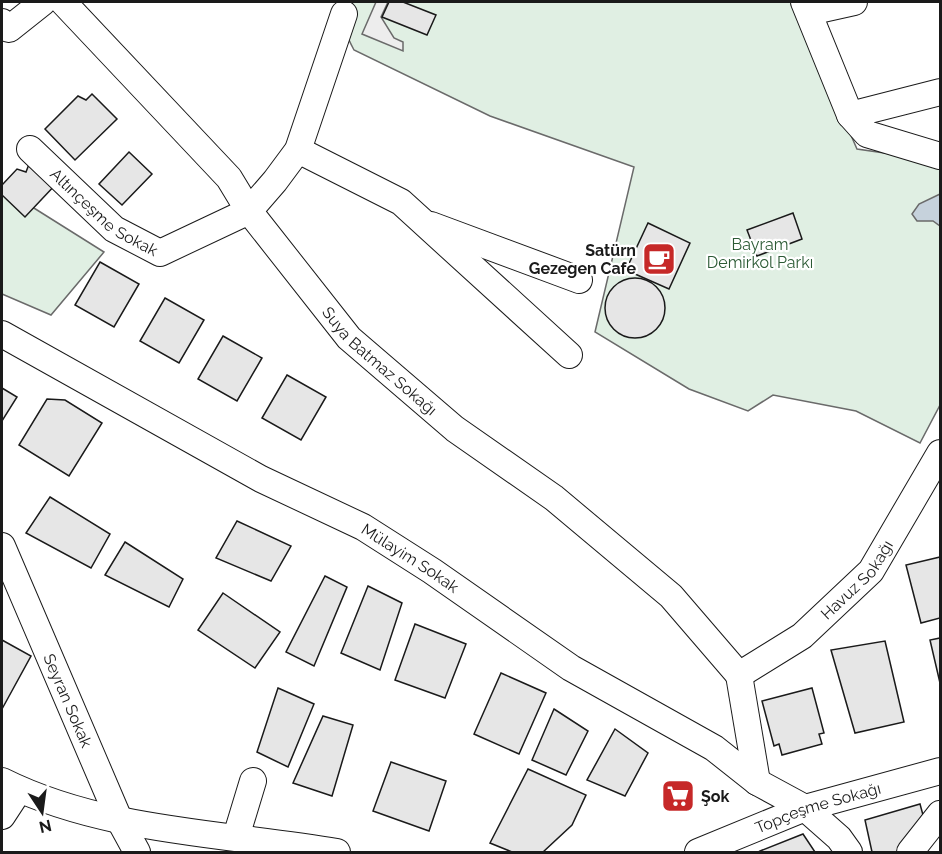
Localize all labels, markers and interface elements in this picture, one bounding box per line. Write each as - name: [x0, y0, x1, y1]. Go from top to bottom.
- street label: Altınçeşme Sokak: [46, 164, 162, 260]
- park label: Bayram Demirkol Parkı: [707, 235, 813, 272]
- place label: Satürn Gezegen Cafe: [529, 241, 636, 278]
- cafe icon: Satürn Gezegen Cafe: [641, 241, 677, 277]
- street label: Suya Batmaz Sokağı: [318, 303, 441, 419]
- street label: Mülayim Sokak: [358, 519, 463, 597]
- street label: Havuz Sokağı: [817, 537, 896, 623]
- street label: Seyran Sokak: [40, 651, 97, 751]
- supermarket icon: Şok: [660, 778, 696, 814]
- street label: Topçeşme Sokağı: [752, 778, 883, 837]
- north arrow: [12, 782, 72, 842]
- place label: Şok: [701, 787, 730, 806]
- text: N: [37, 815, 53, 837]

